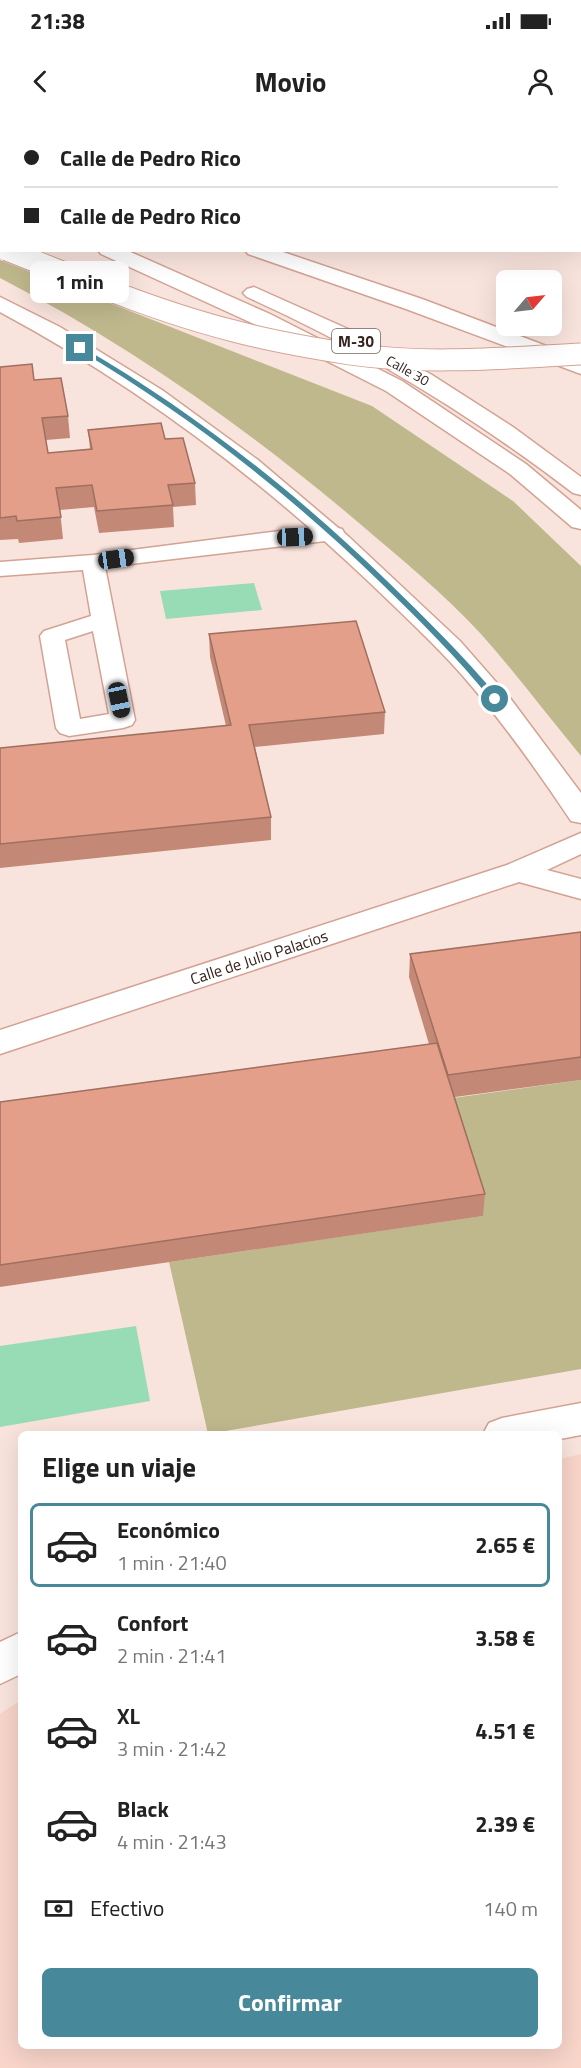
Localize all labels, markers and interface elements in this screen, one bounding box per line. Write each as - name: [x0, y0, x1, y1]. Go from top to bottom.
- text: 21:38: [30, 4, 85, 38]
- text: Movio: [255, 61, 326, 102]
- icon: back: [24, 65, 57, 98]
- icon: person: [524, 65, 557, 98]
- text: Calle de Pedro Rico: [60, 141, 241, 175]
- text: Calle de Pedro Rico: [60, 199, 241, 233]
- callout: 1 min: [31, 261, 130, 303]
- text: 1 min: [55, 266, 104, 297]
- north arrow: [496, 270, 562, 336]
- map controls: [496, 270, 562, 336]
- road number: M-30: [332, 329, 380, 353]
- route end: [66, 334, 93, 361]
- street label: Calle 30: [382, 349, 434, 391]
- car: [277, 527, 313, 547]
- car: [97, 548, 135, 570]
- car: [106, 681, 132, 719]
- route start: [481, 685, 508, 712]
- street label: Calle de Julio Palacios: [187, 923, 331, 991]
- text: Elige un viaje: [42, 1446, 196, 1487]
- text: Económico: [117, 1513, 220, 1547]
- icon: car: [45, 1518, 99, 1572]
- text: 2.65 €: [475, 1528, 535, 1562]
- text: 1 min · 21:40: [117, 1547, 227, 1578]
- text: Confort: [117, 1606, 188, 1640]
- icon: car: [45, 1611, 99, 1665]
- text: 3.58 €: [475, 1621, 535, 1655]
- text: 2 min · 21:41: [117, 1640, 227, 1671]
- text: XL: [117, 1699, 140, 1733]
- icon: car: [45, 1704, 99, 1758]
- text: 4.51 €: [475, 1714, 535, 1748]
- text: 3 min · 21:42: [117, 1733, 227, 1764]
- text: Black: [117, 1792, 169, 1826]
- icon: car: [45, 1797, 99, 1851]
- text: 2.39 €: [475, 1807, 535, 1841]
- text: 4 min · 21:43: [117, 1826, 227, 1857]
- text: Efectivo: [90, 1891, 164, 1925]
- icon: cash: [42, 1892, 75, 1925]
- text: 140 m: [483, 1893, 538, 1924]
- button: Confirmar: [42, 1968, 538, 2037]

